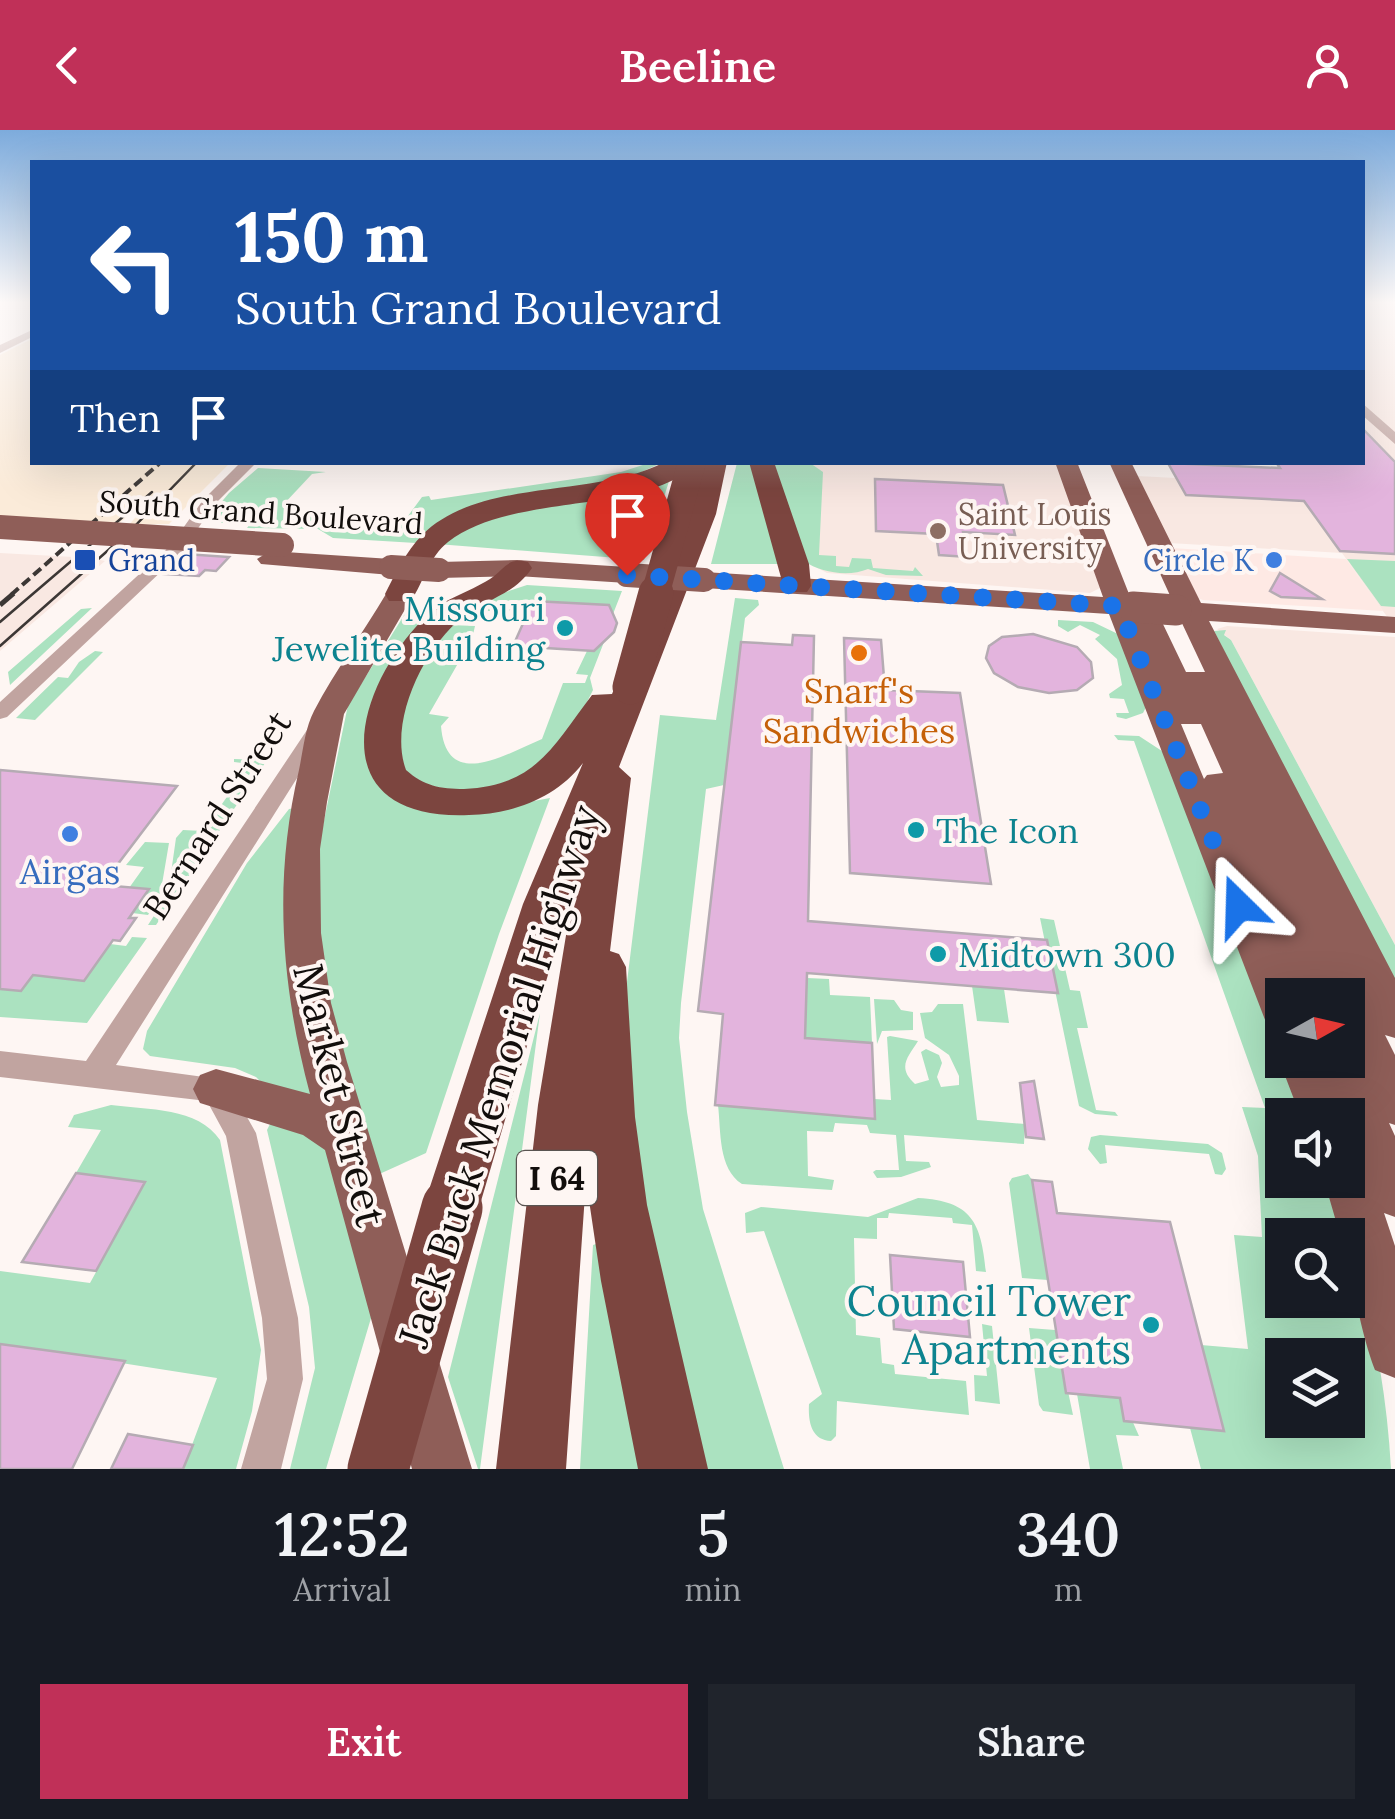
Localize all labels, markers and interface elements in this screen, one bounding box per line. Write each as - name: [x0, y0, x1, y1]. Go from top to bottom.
- text: Beeline: [619, 37, 776, 94]
- icon: back: [40, 38, 95, 93]
- icon: person: [1300, 38, 1355, 93]
- text: 150 m: [235, 192, 429, 281]
- icon: left: [70, 200, 200, 330]
- text: South Grand Boulevard: [235, 279, 722, 336]
- icon: arrive: [181, 390, 236, 445]
- text: Then: [70, 394, 161, 442]
- pin: [585, 473, 670, 576]
- street label: South Grand Boulevard: [98, 482, 424, 542]
- icon: arrive: [600, 488, 655, 543]
- place label: Saint Louis University: [958, 495, 1111, 568]
- marker: Saint Louis University: [927, 520, 949, 542]
- place label: Grand: [108, 541, 195, 579]
- place label: Circle K: [1143, 541, 1254, 579]
- marker: Grand: [72, 547, 98, 573]
- marker: Circle K: [1263, 549, 1285, 571]
- place label: Missouri Jewelite Building: [271, 586, 546, 671]
- marker: Missouri Jewelite Building: [554, 617, 576, 639]
- marker: Snarf's Sandwiches: [848, 642, 870, 664]
- place label: Snarf's Sandwiches: [763, 668, 955, 753]
- street label: Bernard Street: [133, 702, 301, 928]
- street label: Jack Buck Memorial Highway: [385, 797, 613, 1355]
- place label: The Icon: [936, 808, 1079, 853]
- marker: The Icon: [905, 819, 927, 841]
- marker: Airgas: [59, 823, 81, 845]
- place label: Airgas: [19, 849, 120, 894]
- position arrow: [1187, 854, 1291, 958]
- place label: Midtown 300: [958, 932, 1176, 977]
- marker: Midtown 300: [927, 943, 949, 965]
- street label: Market Street: [281, 958, 399, 1233]
- north arrow: [1265, 978, 1365, 1078]
- map controls: [1265, 978, 1365, 1438]
- button: sound: [1265, 1098, 1365, 1198]
- road number: I 64: [517, 1151, 597, 1205]
- button: search: [1265, 1218, 1365, 1318]
- place label: Council Tower Apartments: [847, 1274, 1131, 1376]
- marker: Council Tower Apartments: [1140, 1314, 1162, 1336]
- button: layers: [1265, 1338, 1365, 1438]
- text: 12:52: [275, 1496, 410, 1572]
- text: 5: [697, 1496, 729, 1572]
- text: 340: [1016, 1496, 1120, 1572]
- text: Arrival: [293, 1569, 391, 1610]
- text: min: [684, 1569, 742, 1610]
- text: m: [1054, 1569, 1083, 1610]
- button: Exit: [40, 1684, 688, 1799]
- button: Share: [708, 1684, 1355, 1799]

